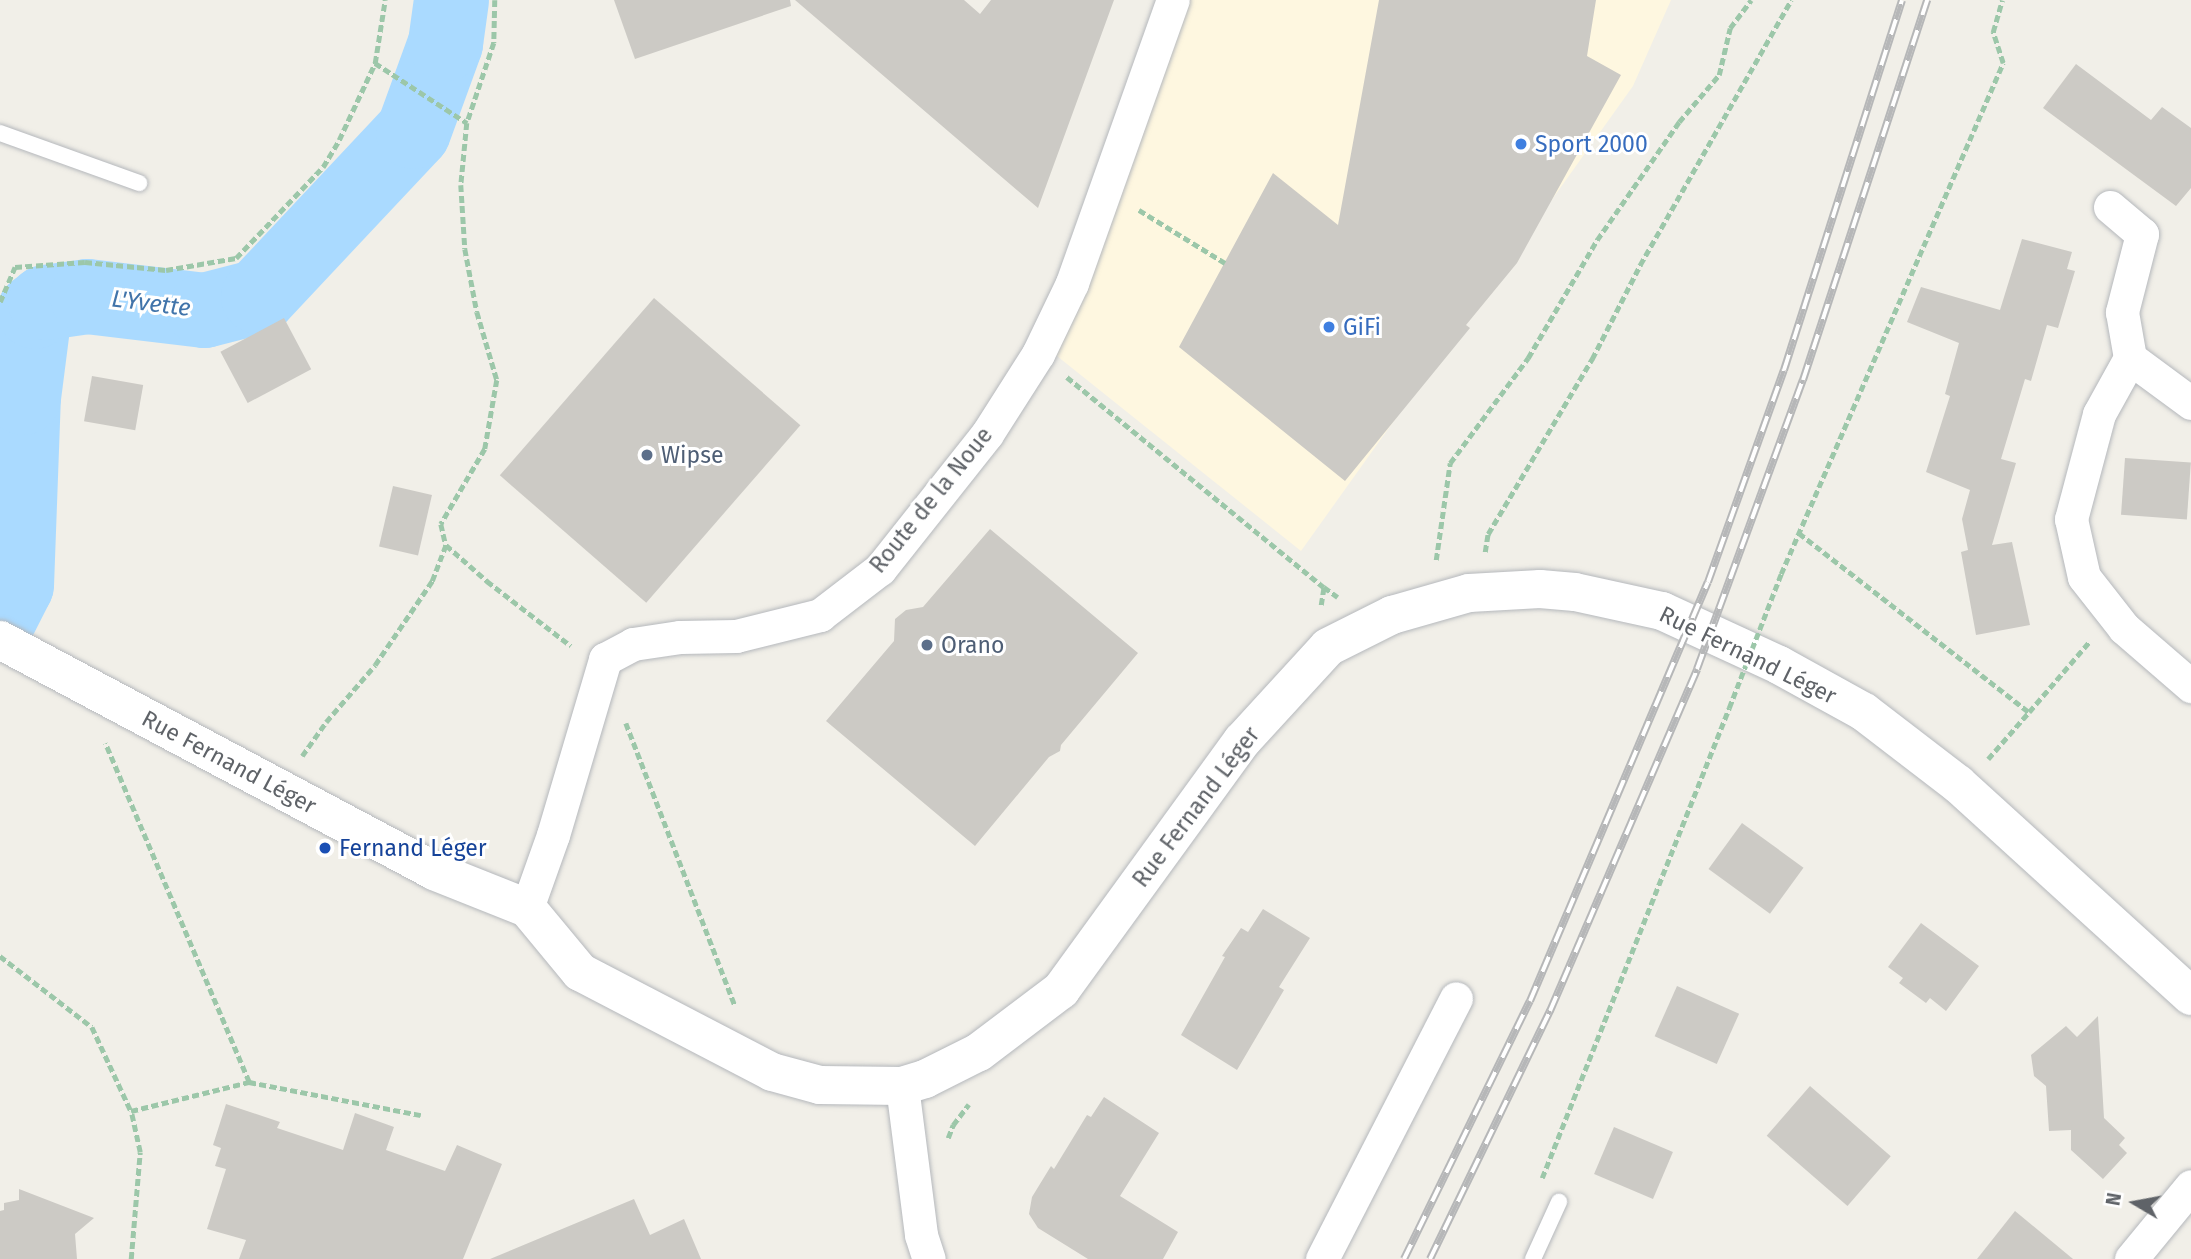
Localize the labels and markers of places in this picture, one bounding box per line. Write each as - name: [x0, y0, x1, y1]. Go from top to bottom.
- place label: Sport 2000: [1535, 130, 1648, 158]
- marker: Sport 2000: [1513, 136, 1529, 152]
- place label: GiFi: [1343, 313, 1381, 341]
- marker: GiFi: [1321, 319, 1337, 335]
- place label: Wipse: [661, 441, 723, 469]
- marker: Wipse: [639, 447, 655, 463]
- place label: Orano: [941, 631, 1004, 659]
- marker: Orano: [919, 637, 935, 653]
- place label: Fernand Léger: [339, 834, 487, 862]
- marker: Fernand Léger: [317, 840, 333, 856]

